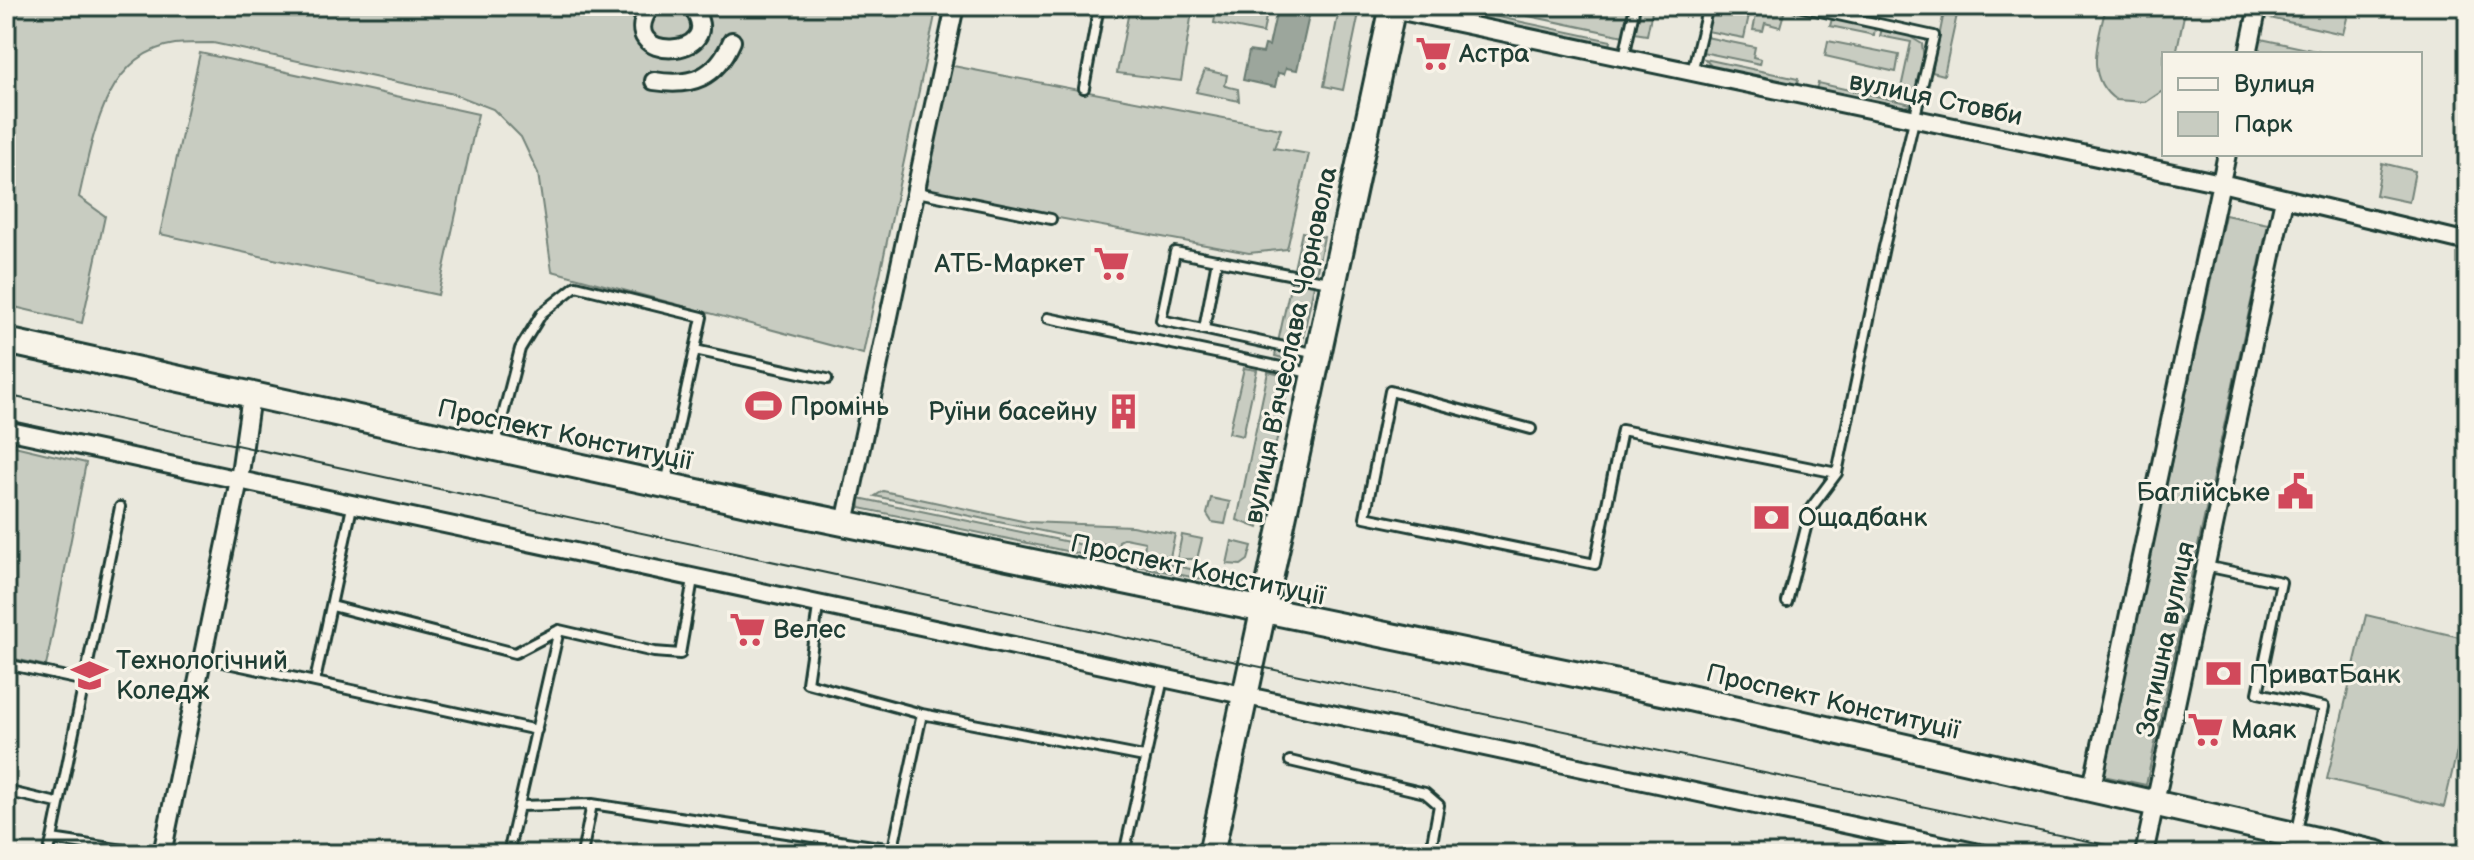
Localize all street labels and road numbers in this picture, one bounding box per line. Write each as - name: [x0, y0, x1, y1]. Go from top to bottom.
- street label: вулиця Стовби: [1846, 66, 2025, 133]
- street label: вулиця Вʼячеслава Чорновола: [1238, 164, 1344, 526]
- street label: Проспект Конституції: [435, 393, 696, 478]
- street label: Проспект Конституції: [1068, 528, 1329, 613]
- street label: Затишна вулиця: [2131, 539, 2202, 740]
- street label: Проспект Конституції: [1703, 658, 1963, 747]

